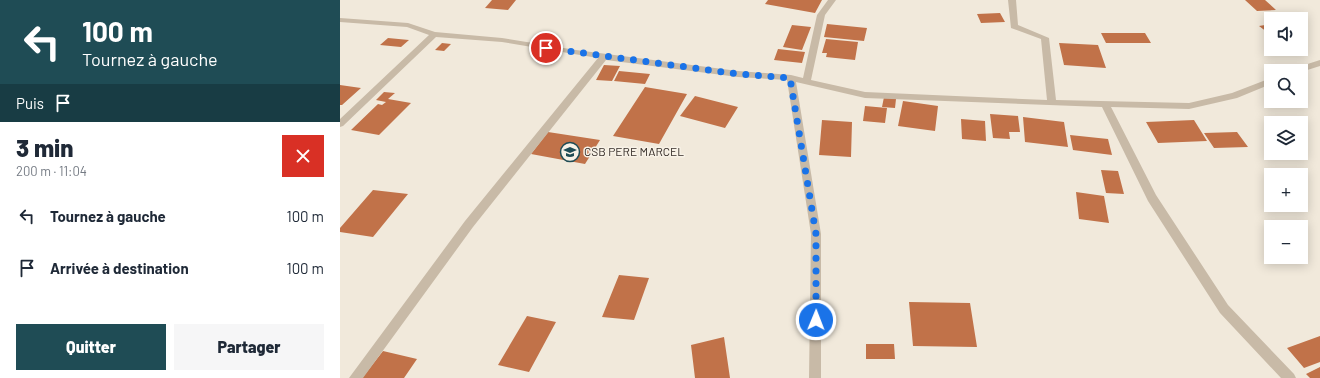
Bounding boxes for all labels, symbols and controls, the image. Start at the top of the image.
map controls [1264,12,1308,264]
button: sound [1264,12,1308,56]
text: 100 m [82,14,153,48]
icon: left [16,16,68,68]
pin [529,31,563,65]
icon: arrive [535,37,557,59]
text: Tournez à gauche [82,48,218,70]
button: search [1264,64,1308,108]
icon: arrive [52,92,74,114]
text: Puis [16,94,44,112]
button: layers [1264,116,1308,160]
text: 3 min [16,133,73,162]
button: close [282,135,324,177]
school or university icon: CSB PERE MARCEL [559,141,581,163]
place label: CSB PERE MARCEL [584,144,684,158]
text: 200 m · 11:04 [16,163,87,179]
button: + [1264,168,1308,212]
icon: left [16,205,38,227]
text: Tournez à gauche [50,207,166,225]
text: 100 m [286,207,324,225]
button: − [1264,220,1308,264]
icon: arrive [16,257,38,279]
text: Arrivée à destination [50,259,189,277]
text: 100 m [286,259,324,277]
position arrow [795,299,837,341]
button: Quitter [16,324,166,370]
button: Partager [174,324,324,370]

